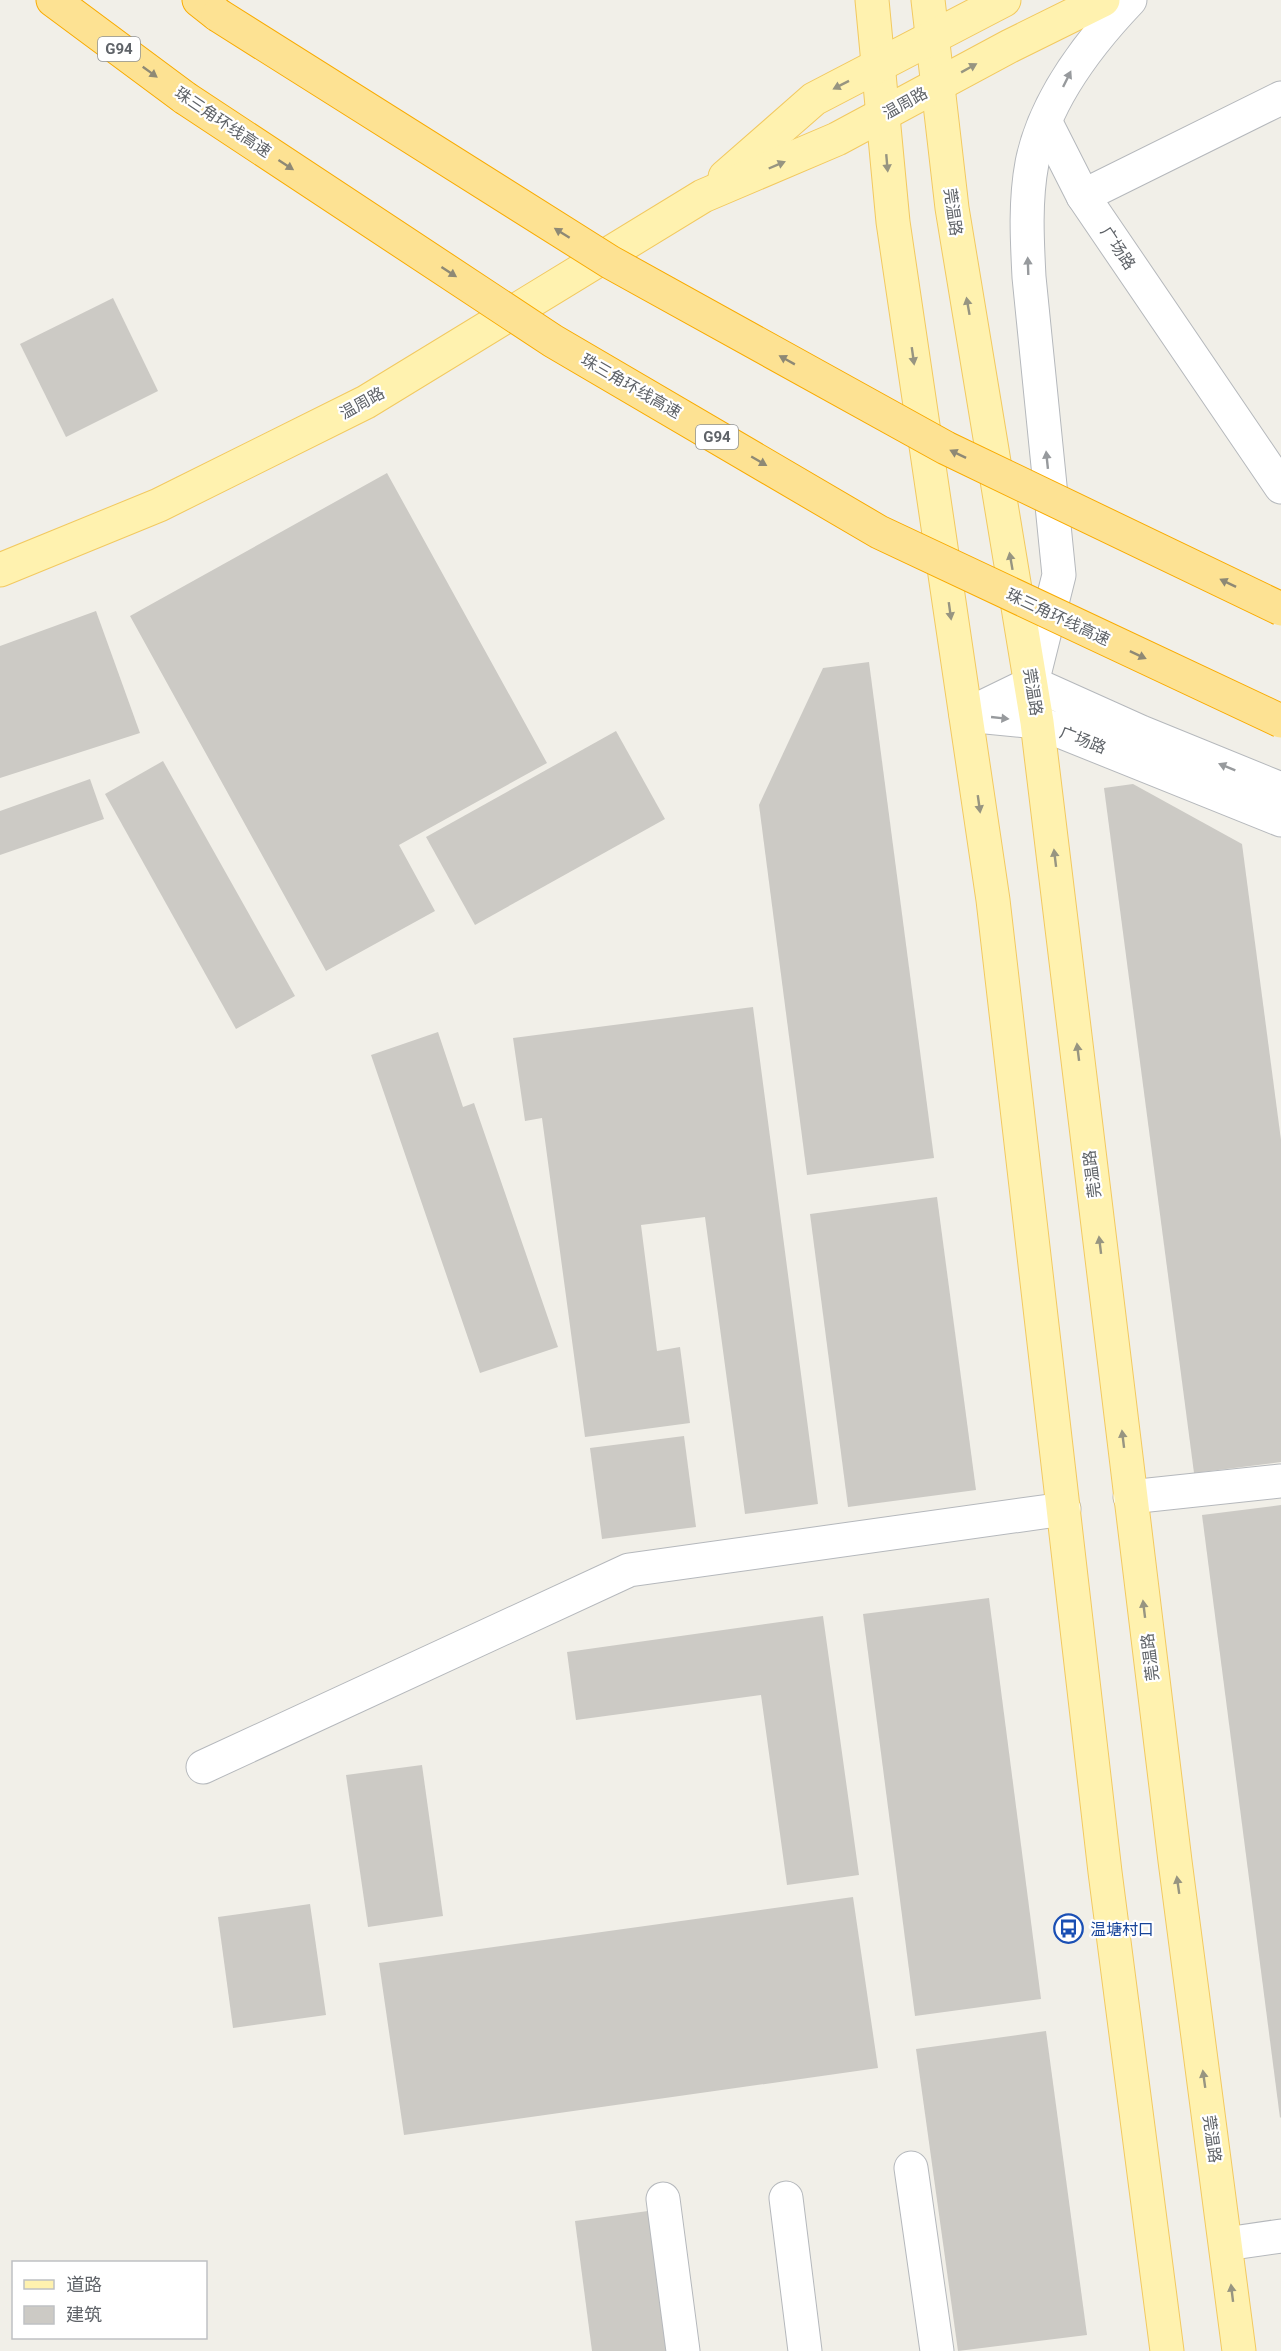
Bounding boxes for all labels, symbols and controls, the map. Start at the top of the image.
road number: G94 [98,37,140,61]
one-way arrow [961,63,978,73]
one-way arrow [142,66,158,78]
one-way arrow [1063,70,1072,87]
one-way arrow [832,81,849,90]
street label: 珠三角环线高速 [171,83,275,161]
street label: 温周路 [879,83,931,123]
one-way arrow [882,153,892,172]
one-way arrow [278,159,295,170]
one-way arrow [768,160,786,170]
street label: 莞温路 [940,187,966,237]
street label: 广场路 [1097,223,1139,273]
one-way arrow [554,227,571,238]
one-way arrow [1024,257,1033,276]
one-way arrow [441,266,457,277]
one-way arrow [964,296,973,315]
one-way arrow [908,347,917,366]
street label: 珠三角环线高速 [578,350,684,422]
one-way arrow [778,355,795,365]
street label: 温周路 [336,383,388,423]
road number: G94 [696,425,738,449]
one-way arrow [949,449,966,458]
one-way arrow [1042,451,1052,470]
one-way arrow [751,456,767,467]
one-way arrow [1006,551,1015,570]
one-way arrow [1220,579,1237,588]
street label: 珠三角环线高速 [1003,585,1113,649]
one-way arrow [946,602,955,621]
one-way arrow [1129,650,1146,659]
street label: 莞温路 [1020,667,1046,717]
one-way arrow [991,713,1010,723]
street label: 广场路 [1057,723,1109,757]
one-way arrow [1218,762,1236,771]
one-way arrow [974,795,983,814]
one-way arrow [1050,848,1060,867]
one-way arrow [1073,1042,1083,1061]
street label: 莞温路 [1080,1149,1104,1199]
one-way arrow [1095,1236,1105,1255]
one-way arrow [1118,1429,1128,1448]
one-way arrow [1139,1599,1149,1618]
street label: 莞温路 [1138,1632,1162,1682]
one-way arrow [1173,1876,1183,1895]
bus stop icon: 温塘村口 [1053,1913,1085,1945]
place label: 温塘村口 [1090,1920,1154,1939]
one-way arrow [1199,2069,1209,2088]
street label: 莞温路 [1199,2114,1225,2164]
legend [12,2261,207,2339]
text: 道路 [66,2274,102,2295]
one-way arrow [1227,2283,1237,2302]
text: 建筑 [66,2304,102,2325]

